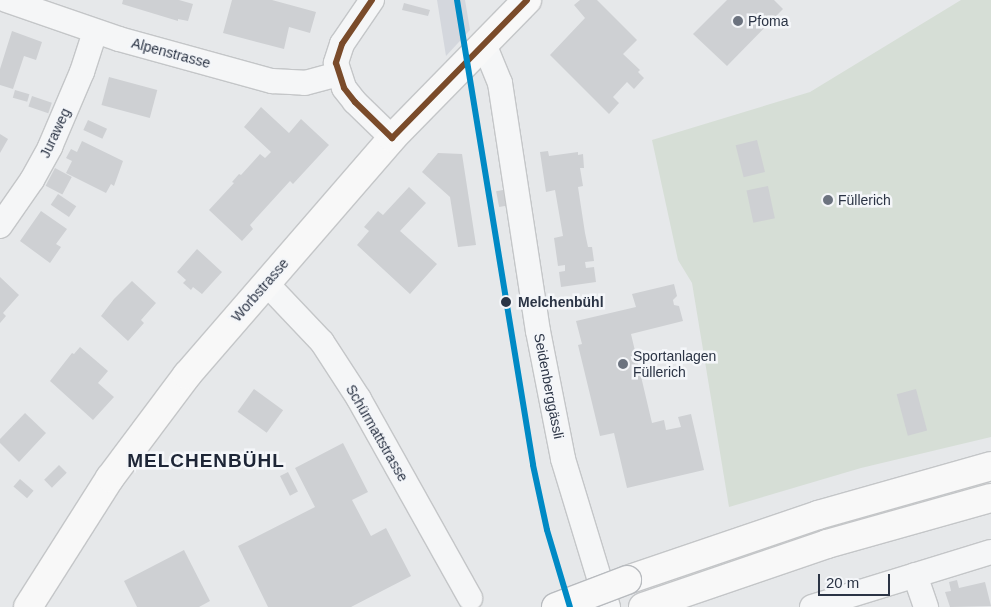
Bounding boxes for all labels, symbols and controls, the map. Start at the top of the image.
place label: Pfoma [748,13,788,29]
marker: Pfoma [732,15,744,27]
street label: Alpenstrasse [130,34,212,72]
street label: Juraweg [36,105,74,161]
place label: Füllerich [838,192,891,208]
marker: Füllerich [822,194,834,206]
street label: Worbstrasse [228,255,292,325]
marker: Melchenbühl [497,293,515,311]
place label: Melchenbühl [518,294,604,310]
street label: Seidenberggässli [531,332,567,440]
place label: Sportanlagen Füllerich [633,348,716,381]
marker: Sportanlagen Füllerich [617,358,629,370]
street label: Schürmattstrasse [342,382,412,484]
district label: MELCHENBÜHL [126,450,286,472]
scale bar [821,564,894,596]
text: 20 m [826,574,859,591]

